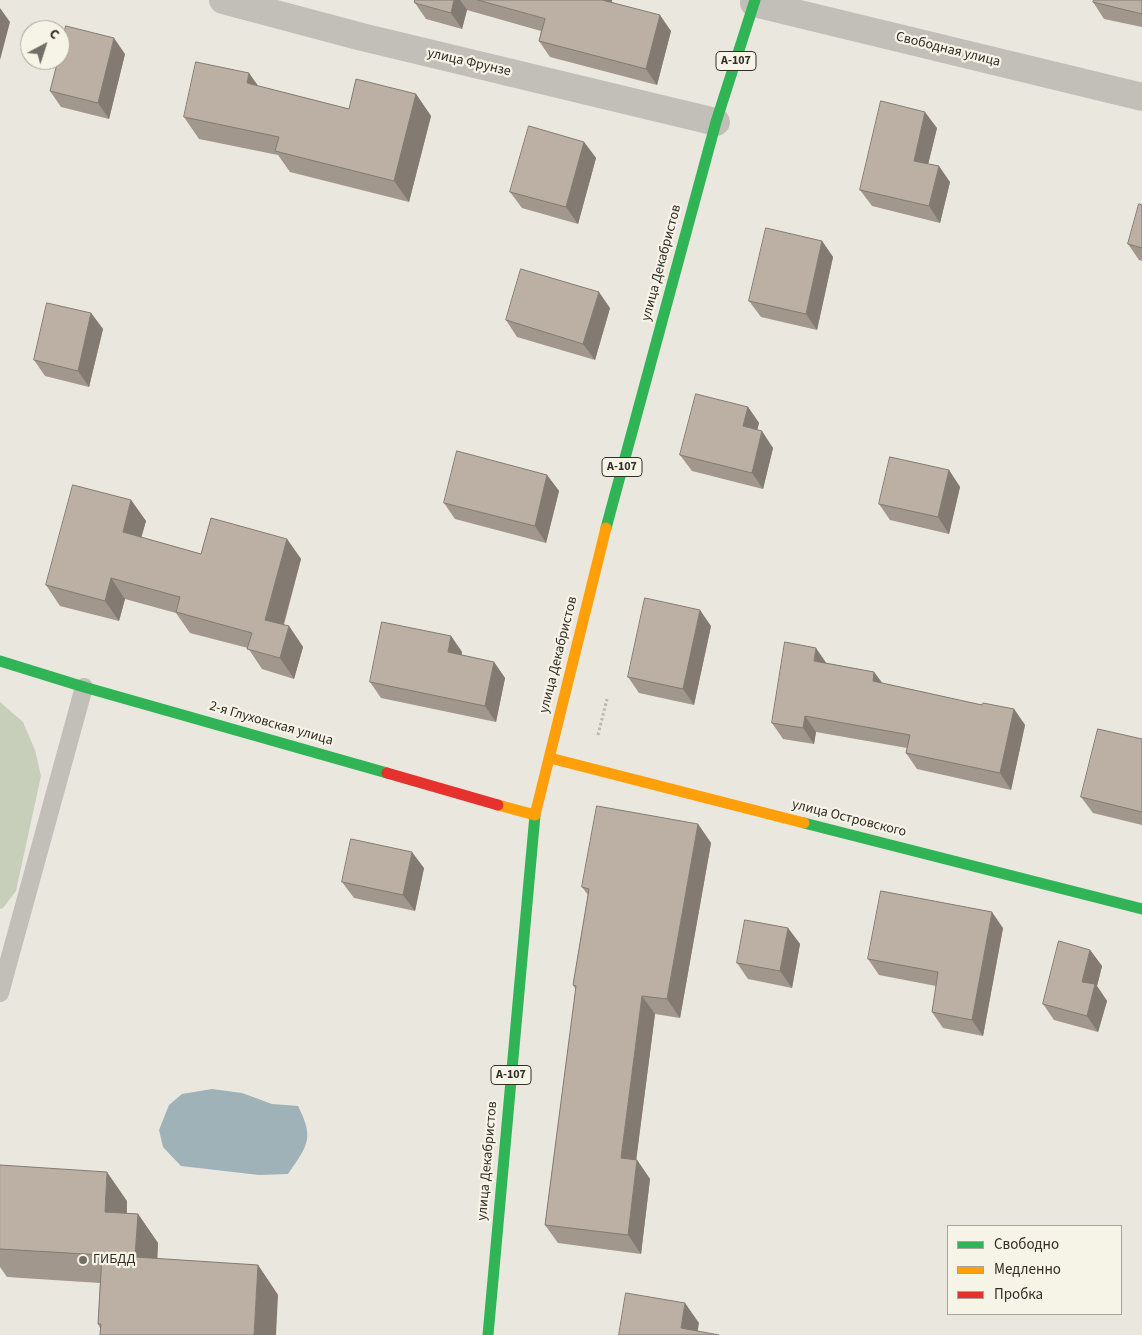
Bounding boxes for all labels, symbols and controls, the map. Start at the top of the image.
north arrow [20,20,70,70]
text: С [44,24,64,45]
street label: Свободная улица [894,29,1002,71]
street label: улица Фрунзе [426,45,512,81]
road number: А-107 [716,51,756,70]
street label: улица Декабристов [638,203,686,323]
road number: А-107 [602,458,642,477]
street label: улица Декабристов [536,595,582,715]
street label: 2-я Глуховская улица [207,698,335,750]
street label: улица Островского [790,797,908,841]
road number: А-107 [491,1066,531,1084]
street label: улица Декабристов [474,1101,502,1221]
legend [947,1225,1122,1315]
text: Свободно [994,1234,1059,1255]
place label: ГИБДД [93,1252,136,1268]
marker: ГИБДД [77,1254,89,1266]
text: Медленно [994,1259,1061,1280]
text: Пробка [994,1284,1043,1305]

